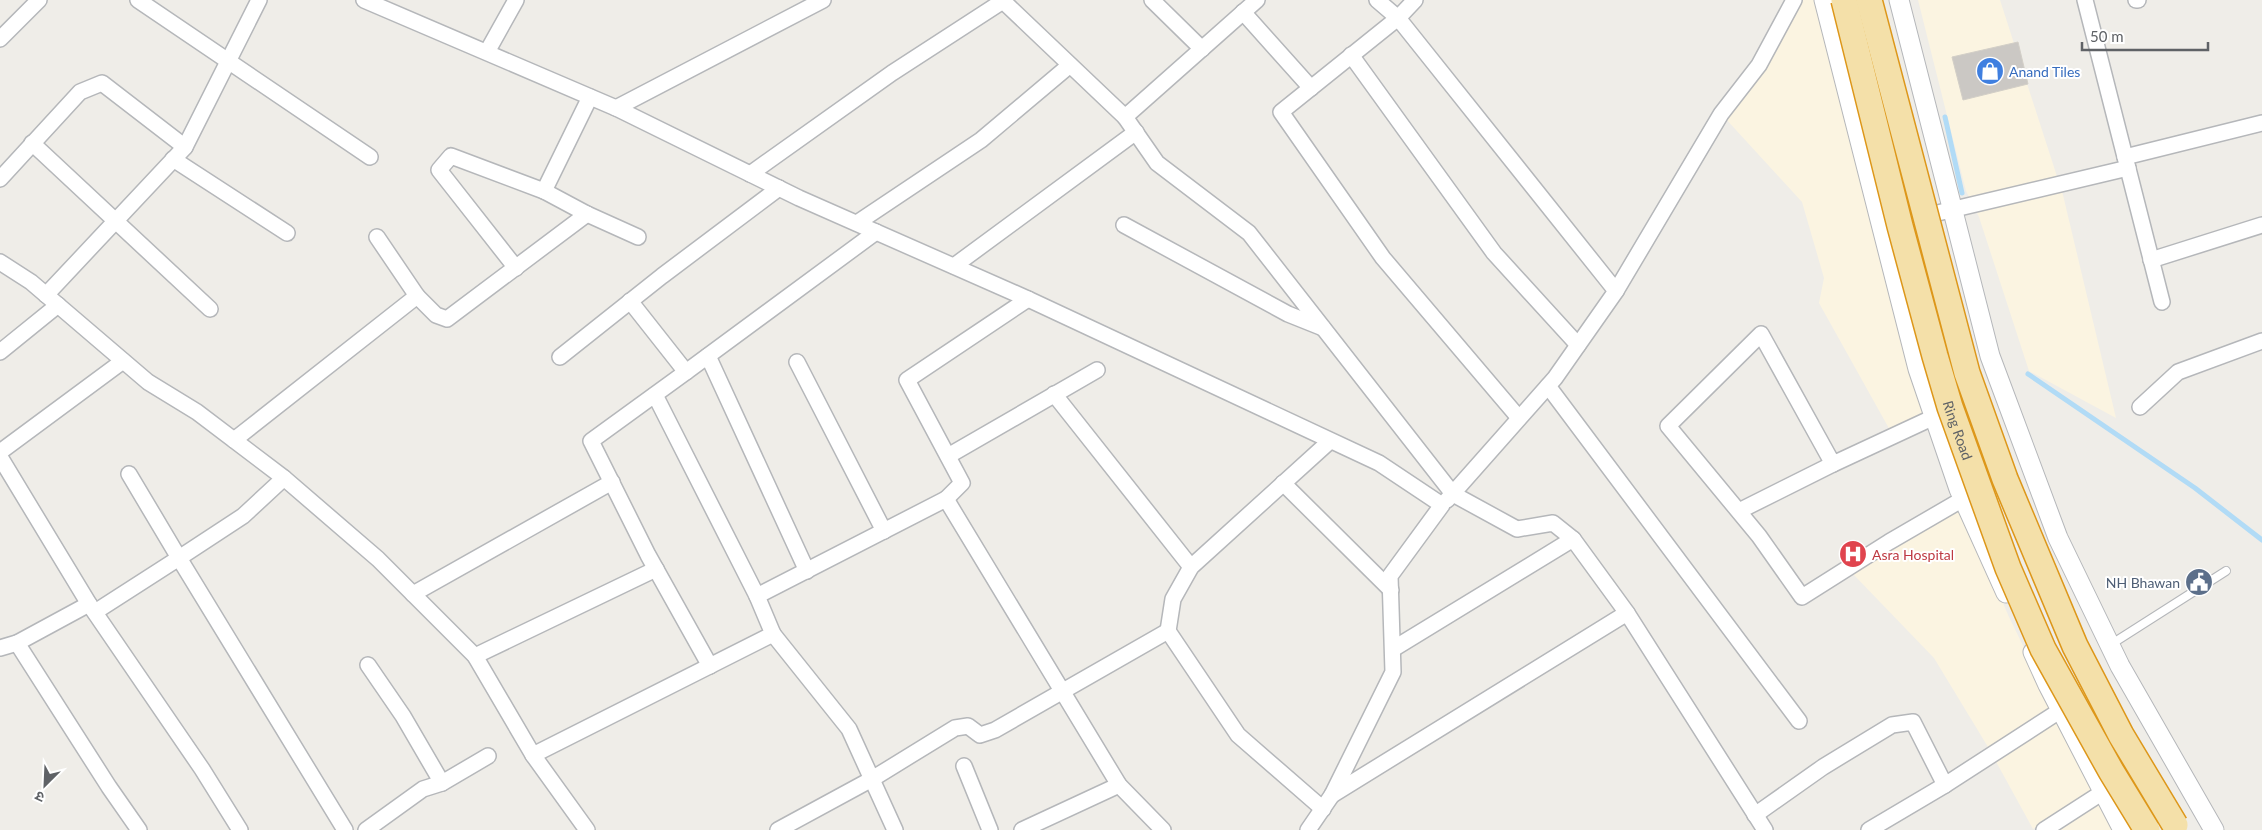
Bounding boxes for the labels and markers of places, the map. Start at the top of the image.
shop icon: Anand Tiles [1975,56,2005,86]
place label: Anand Tiles [2009,63,2080,80]
hospital icon: Asra Hospital [1838,539,1868,569]
place label: Asra Hospital [1872,546,1954,563]
public building icon: NH Bhawan [2184,567,2214,597]
place label: NH Bhawan [2106,574,2180,591]

